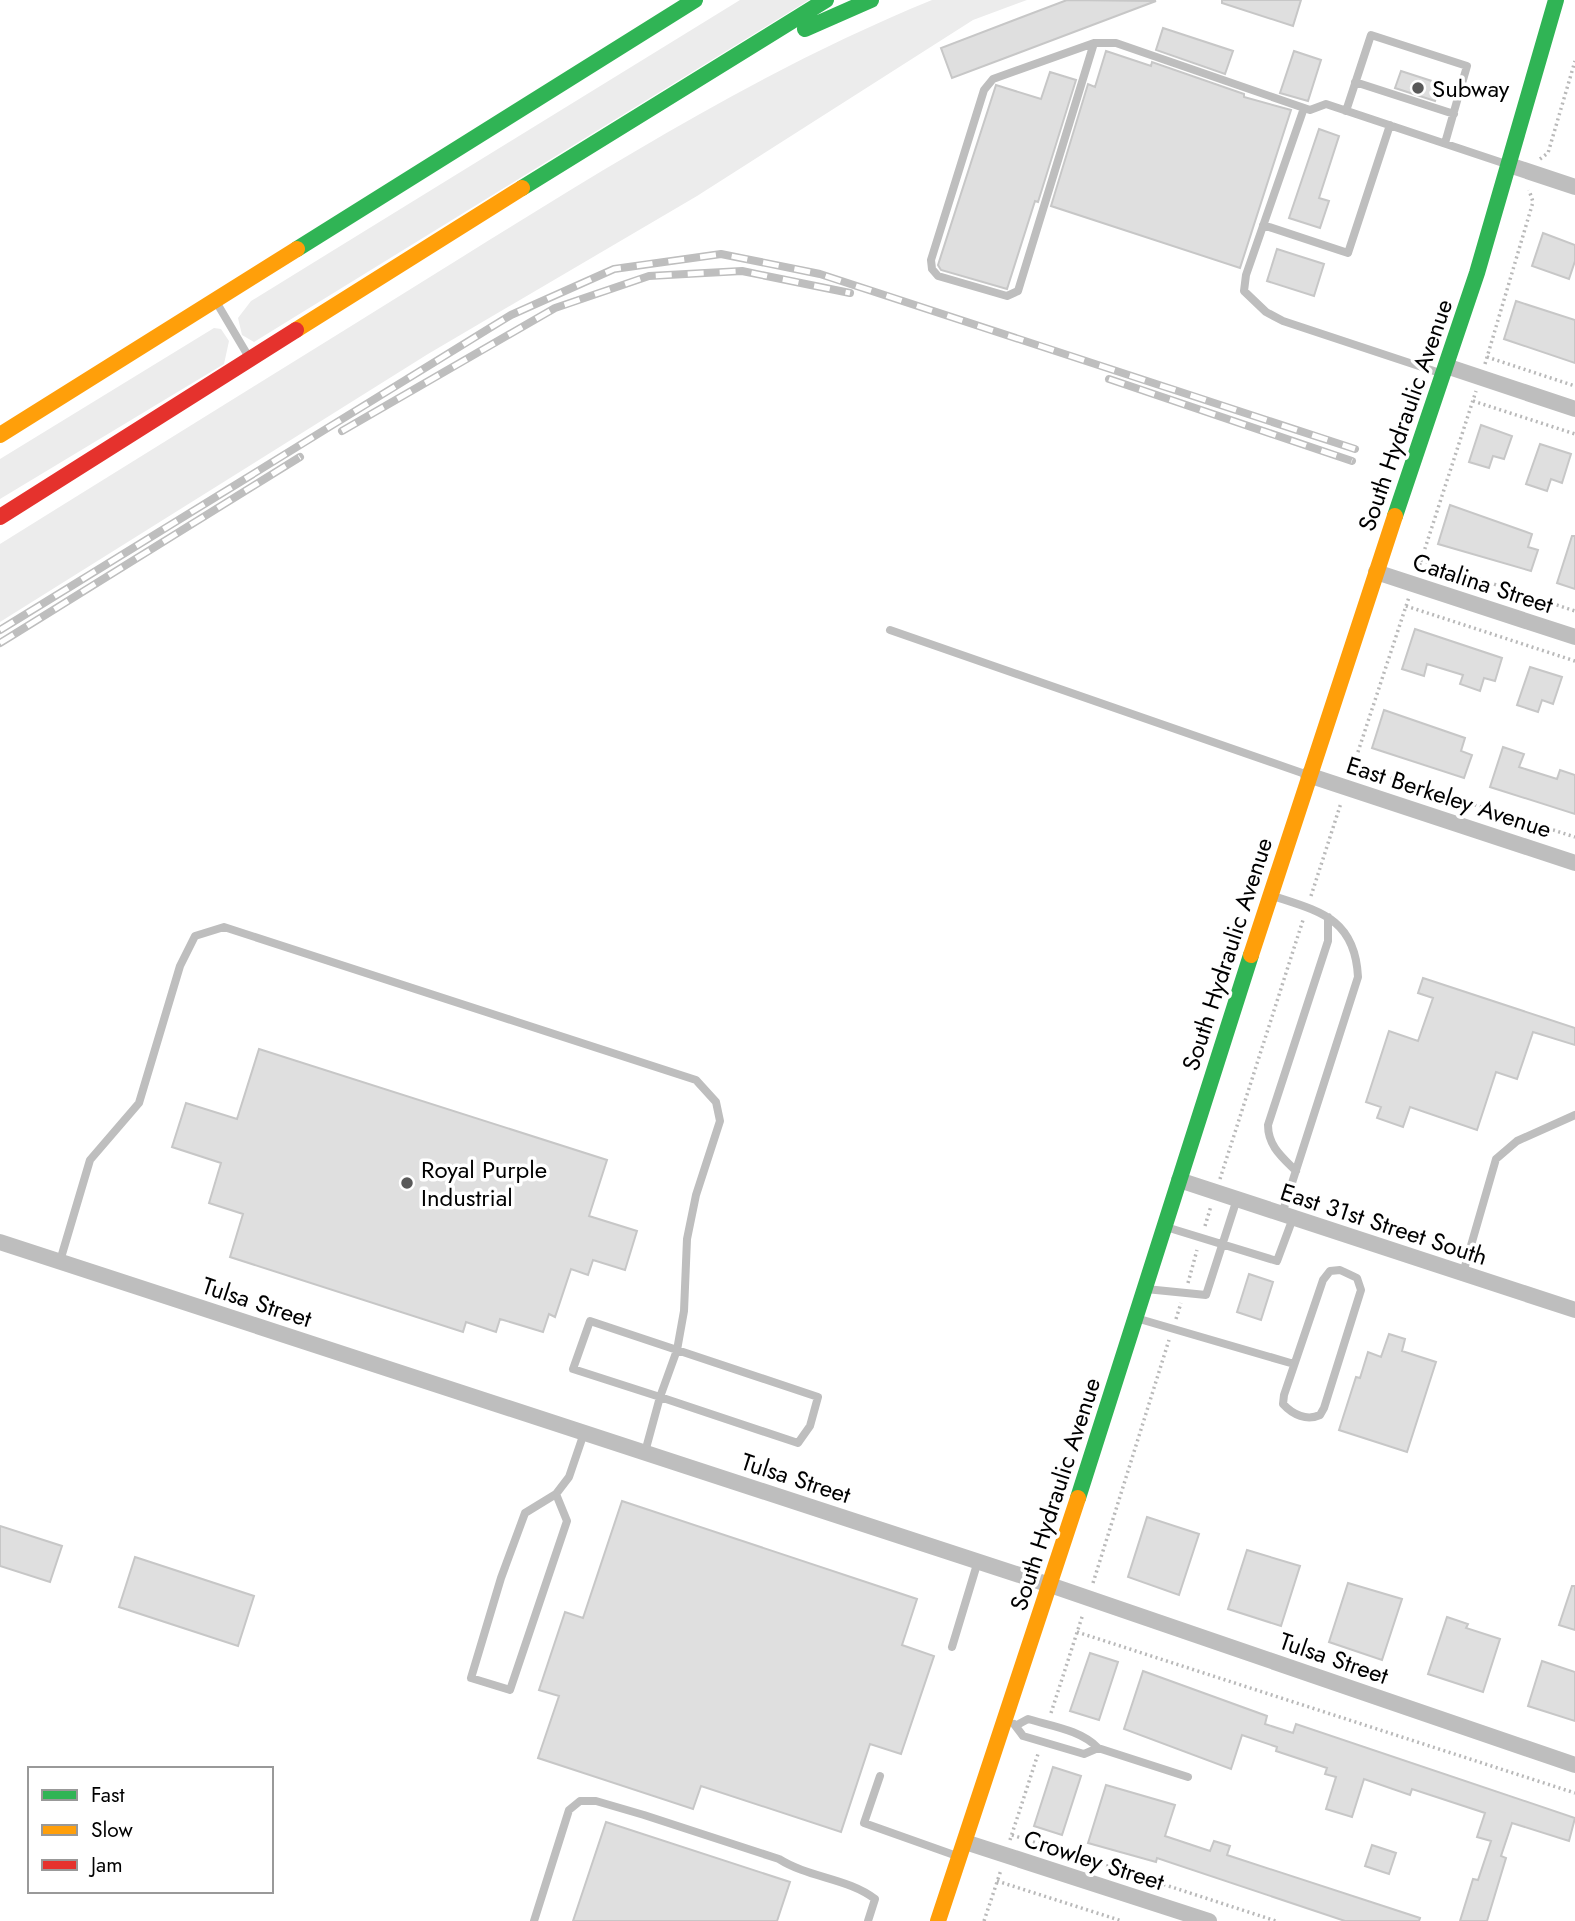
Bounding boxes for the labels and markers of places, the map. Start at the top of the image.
place label: Subway [1432,71,1510,106]
marker: Subway [1410,80,1426,96]
place label: Royal Purple Industrial [421,1152,547,1215]
marker: Royal Purple Industrial [399,1175,415,1191]

